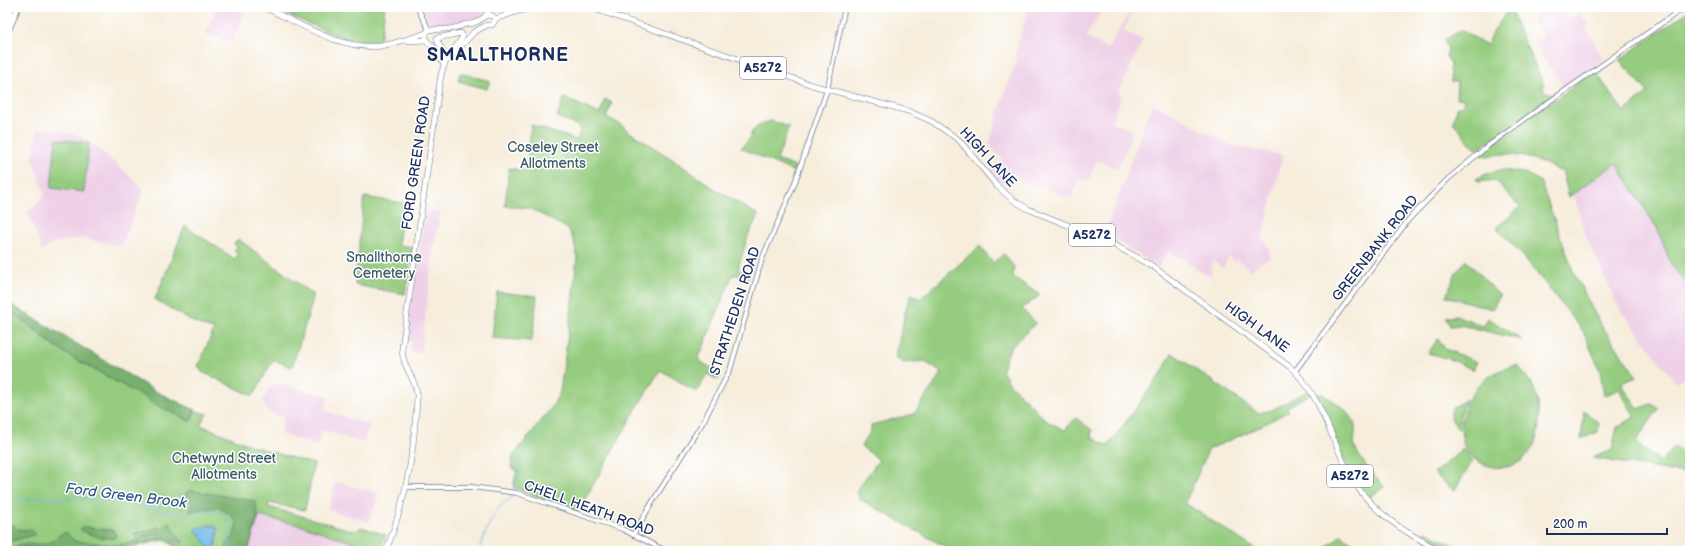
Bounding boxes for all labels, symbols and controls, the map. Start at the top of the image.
district label: SMALLTHORNE [427,45,569,66]
road number: A5272 [740,57,786,79]
street label: FORD GREEN ROAD [398,95,434,231]
street label: HIGH LANE [956,124,1020,190]
park label: Coseley Street Allotments [507,139,600,172]
street label: GREENBANK ROAD [1328,192,1422,304]
road number: A5272 [1069,224,1115,246]
street label: STRATHEDEN ROAD [706,245,764,377]
park label: Smallthorne Cemetery [346,249,422,282]
street label: HIGH LANE [1221,298,1293,356]
park label: Chetwynd Street Allotments [172,450,277,483]
road number: A5272 [1327,465,1373,487]
street label: CHELL HEATH ROAD [522,477,656,539]
water label: Ford Green Brook [64,479,188,513]
scale bar [1547,510,1667,536]
text: 200 m [1553,517,1587,532]

